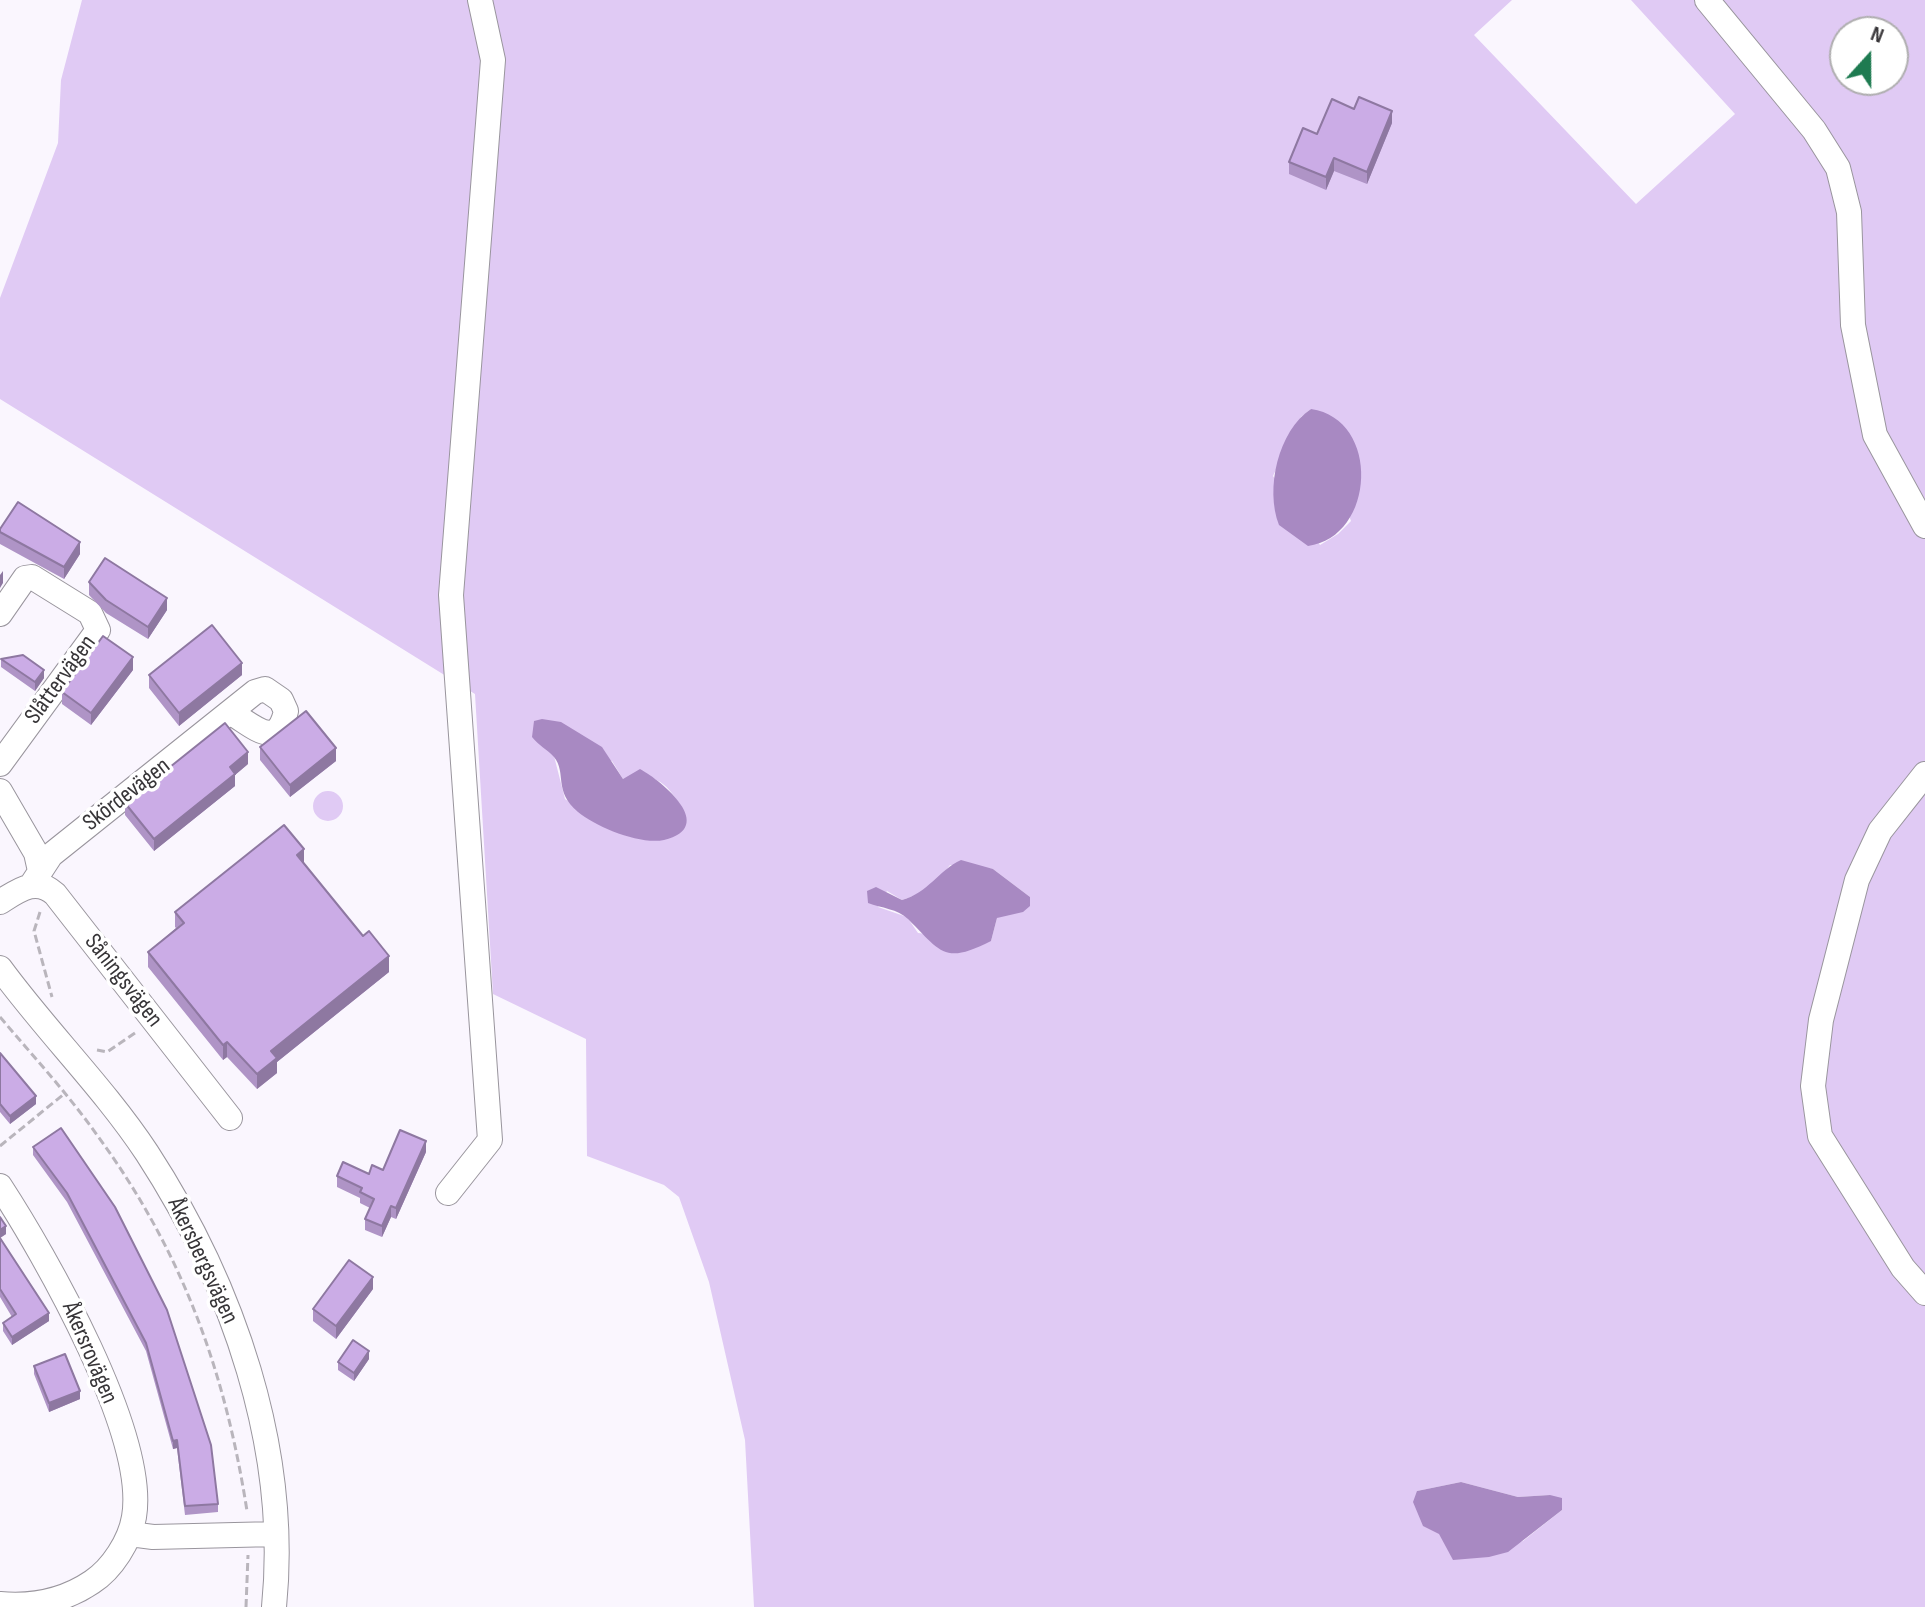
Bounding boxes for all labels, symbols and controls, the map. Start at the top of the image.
north arrow [1829,16,1909,96]
text: N [1867,20,1887,50]
street label: Slåttervägen [19,630,103,730]
street label: Skördevägen [78,752,176,838]
street label: Såningsvägen [78,929,168,1033]
street label: Åkersbergsvägen [160,1193,244,1329]
street label: Åkersrovägen [55,1298,123,1408]

